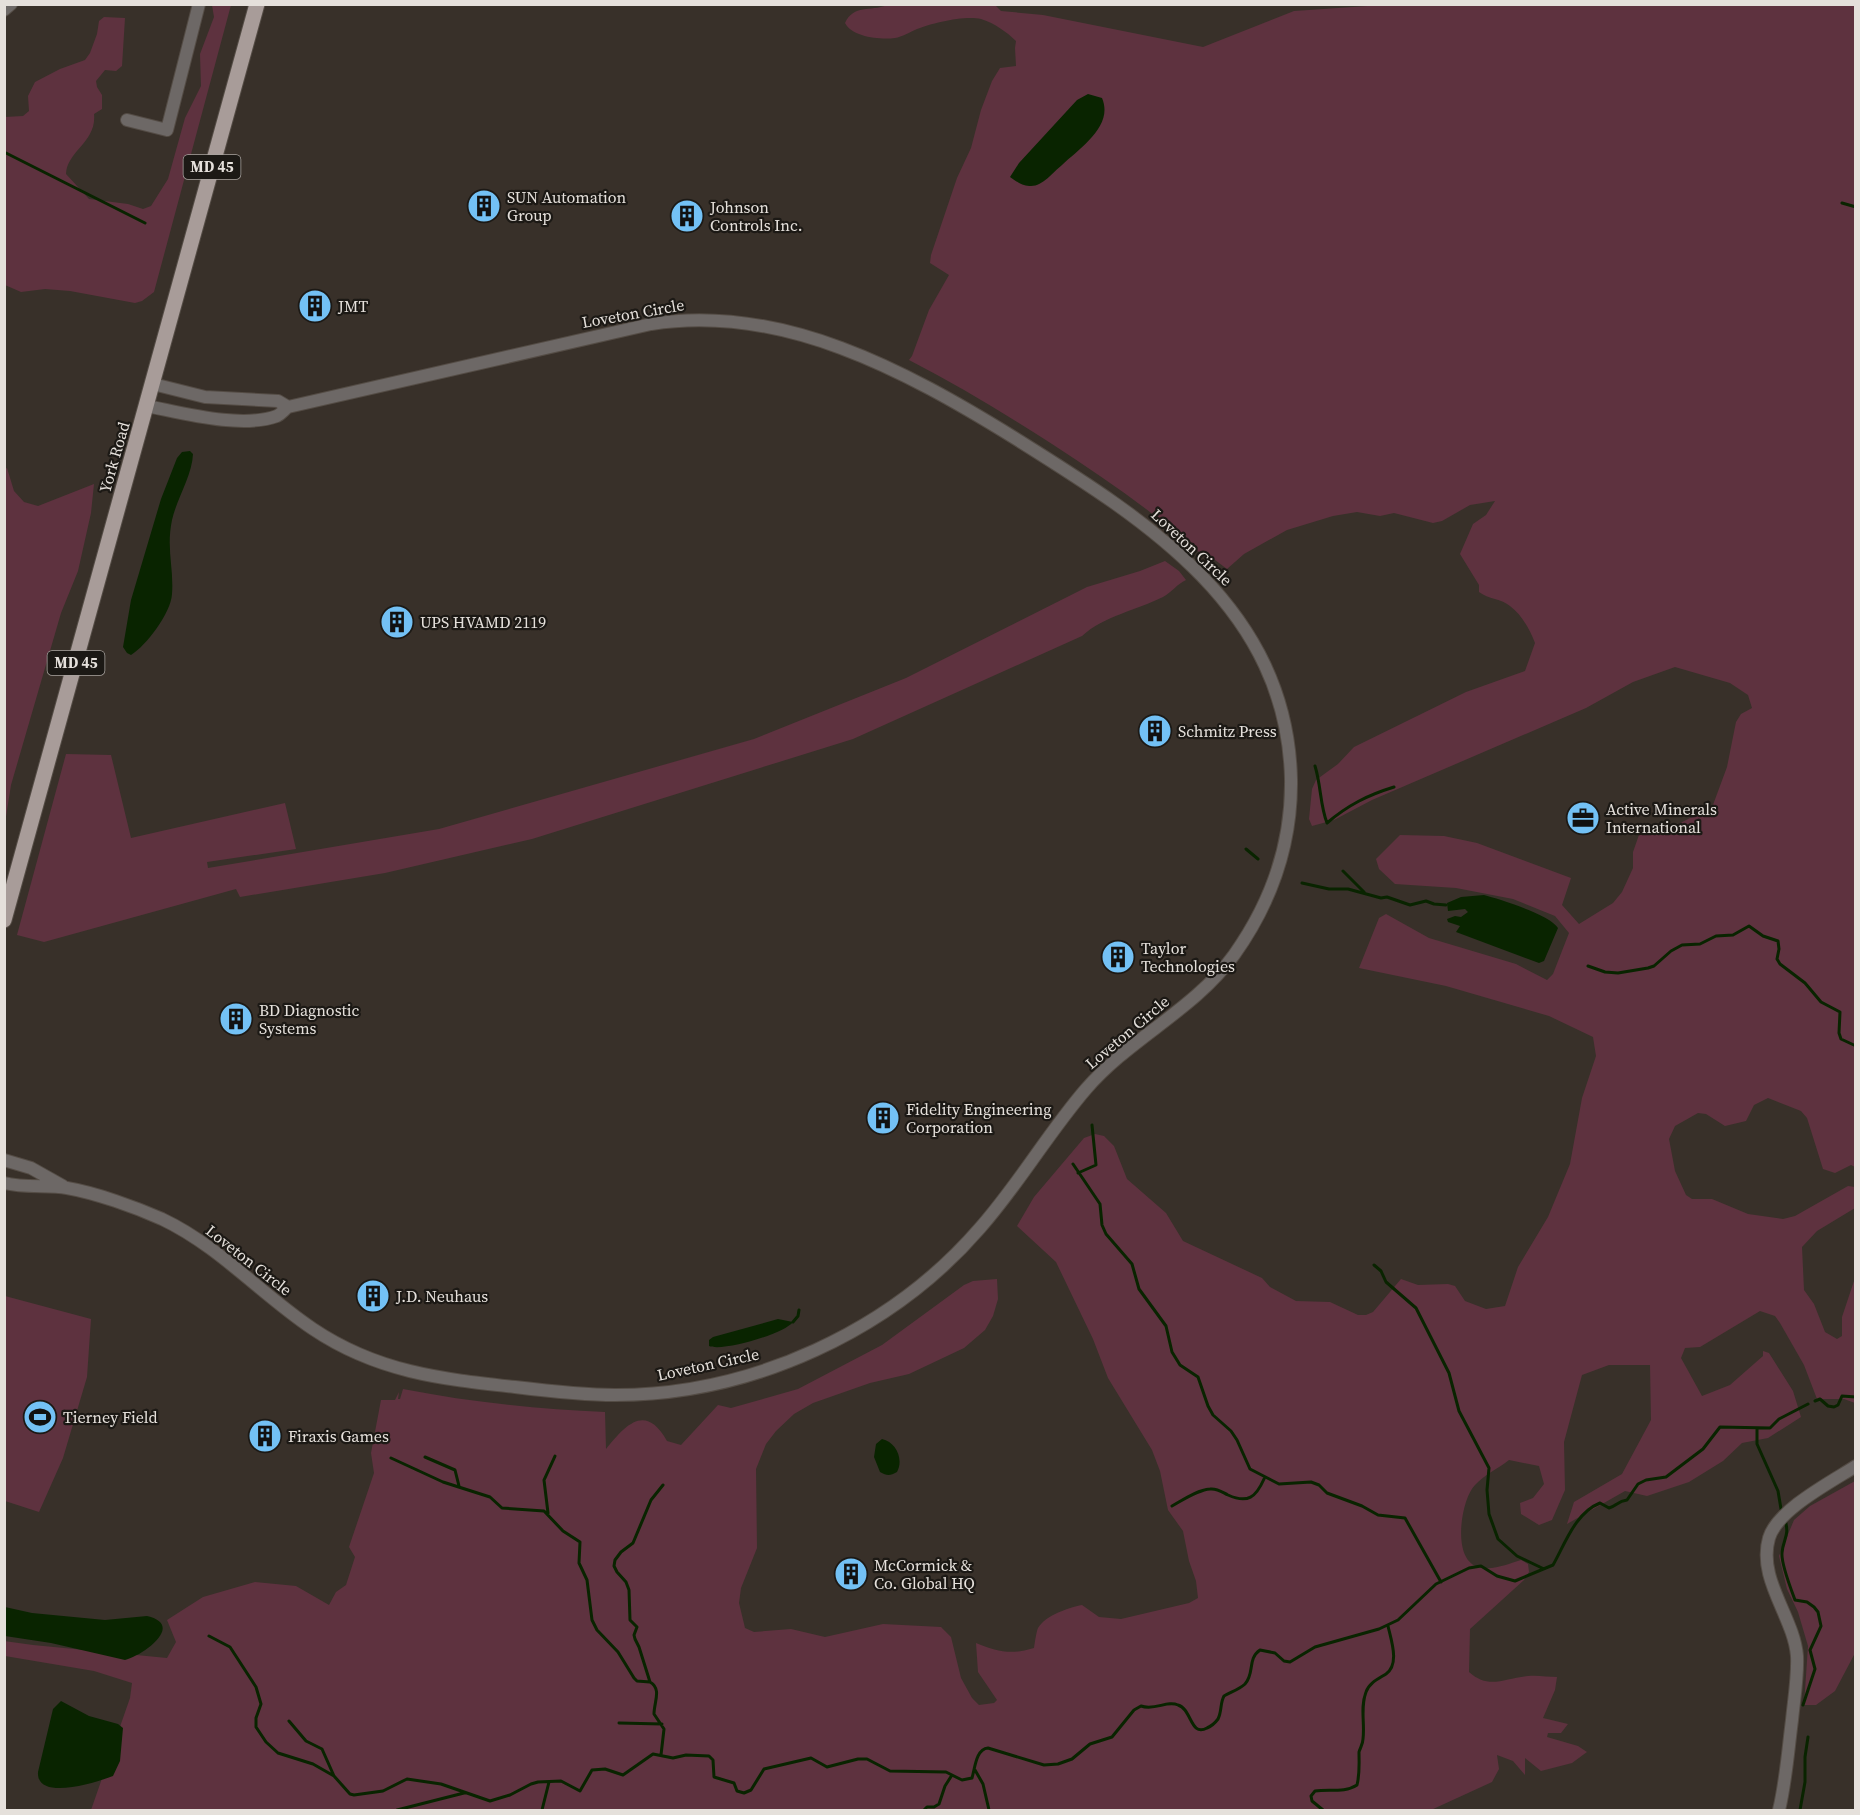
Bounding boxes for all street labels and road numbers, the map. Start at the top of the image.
road number: MD 45 [184,155,240,179]
street label: Loveton Circle [580,293,686,333]
street label: York Road [93,419,135,495]
street label: Loveton Circle [1147,504,1237,590]
road number: MD 45 [48,651,104,675]
street label: Loveton Circle [1080,990,1174,1074]
street label: Loveton Circle [201,1219,297,1301]
street label: Loveton Circle [655,1342,761,1386]

